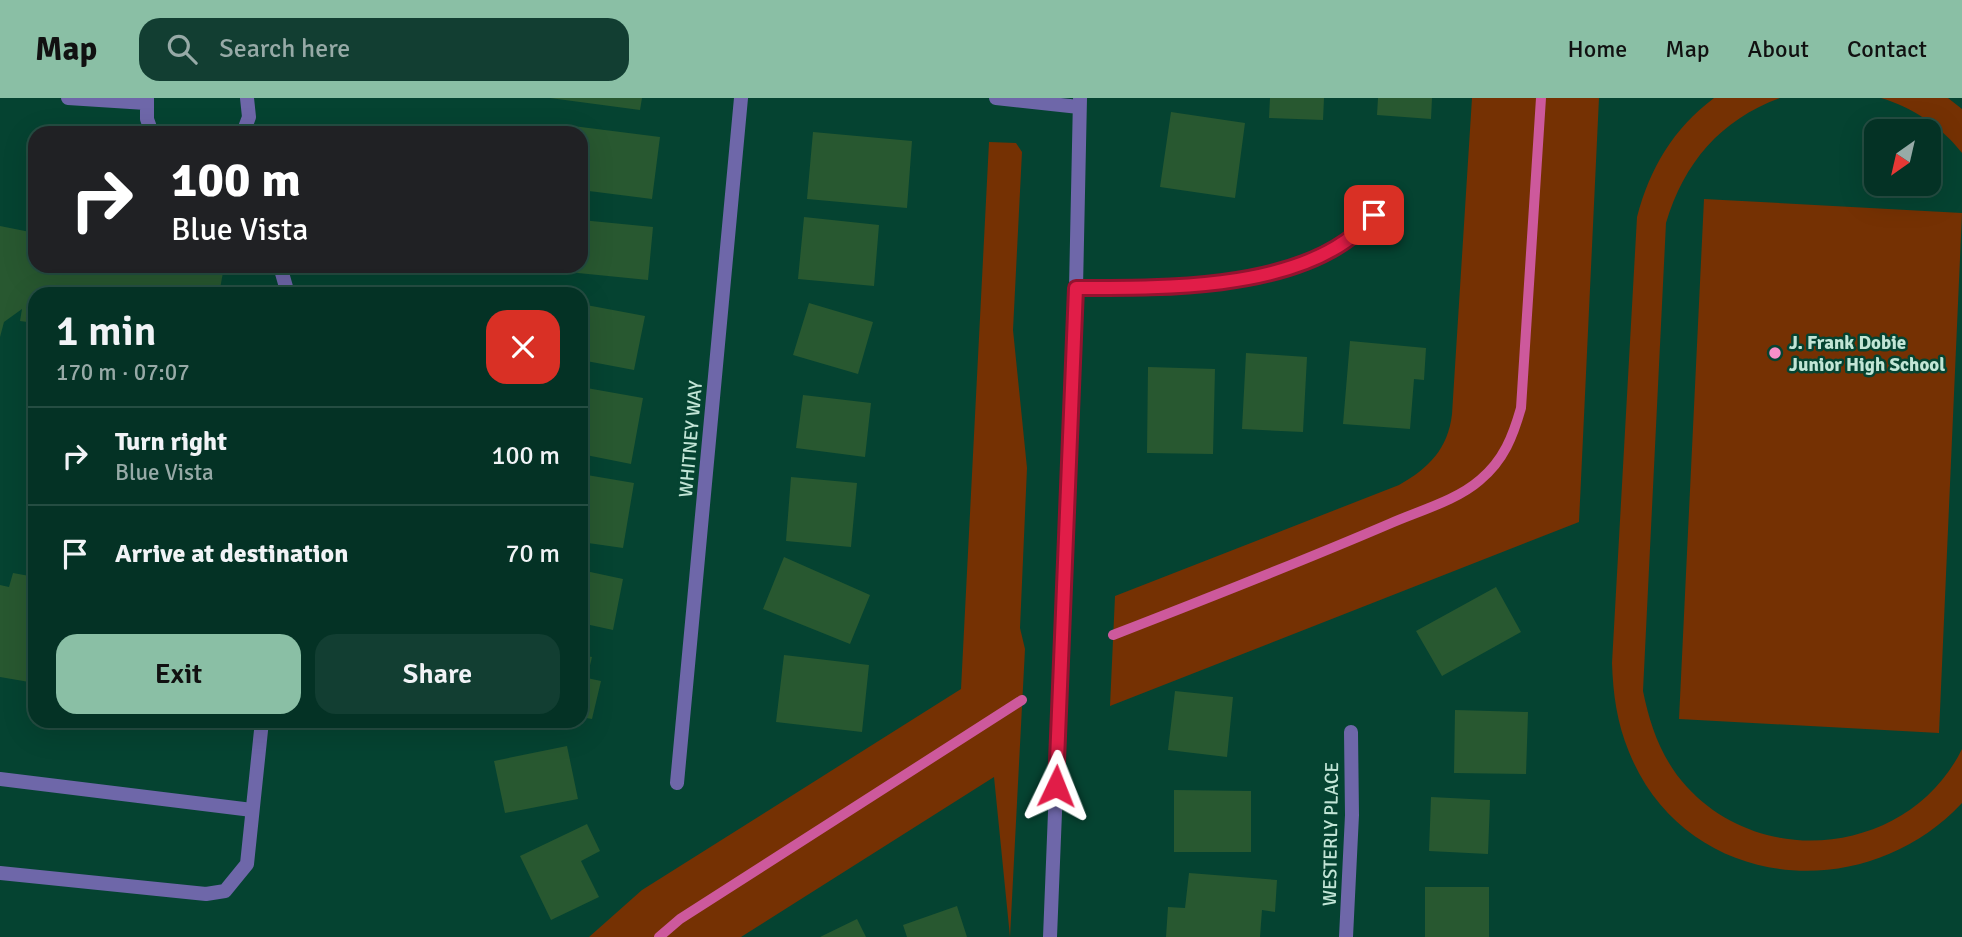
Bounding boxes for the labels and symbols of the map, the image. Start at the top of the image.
north arrow [1864,119,1941,196]
pin [1344,185,1404,245]
place label: J. Frank Dobie Junior High School [1789,331,1945,377]
marker: J. Frank Dobie Junior High School [1767,345,1783,361]
street label: WHITNEY WAY [674,379,708,498]
position arrow [1019,749,1093,823]
street label: WESTERLY PLACE [1318,762,1344,906]

